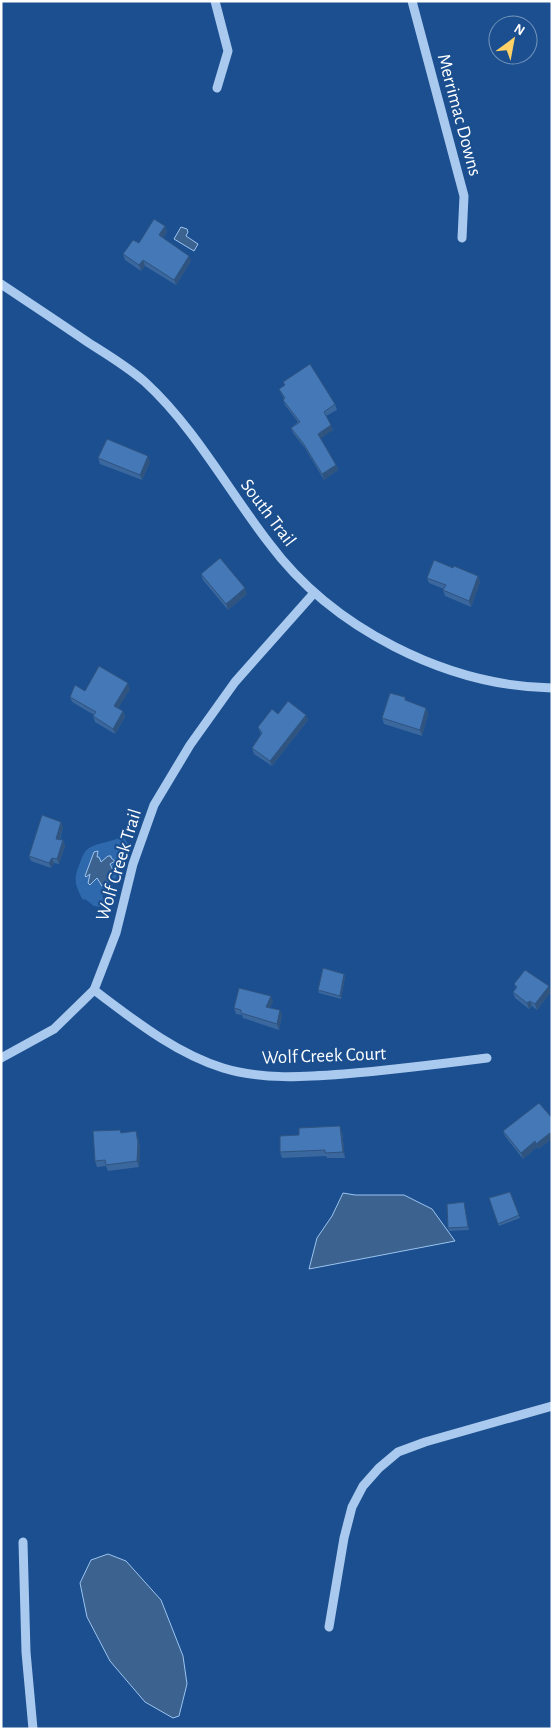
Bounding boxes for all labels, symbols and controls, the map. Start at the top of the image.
north arrow [488,15,538,65]
text: N [512,21,527,38]
street label: Merrimac Downs [434,52,484,178]
street label: South Trail [237,476,299,550]
street label: Wolf Creek Trail [93,807,145,923]
street label: Wolf Creek Court [261,1044,387,1068]

